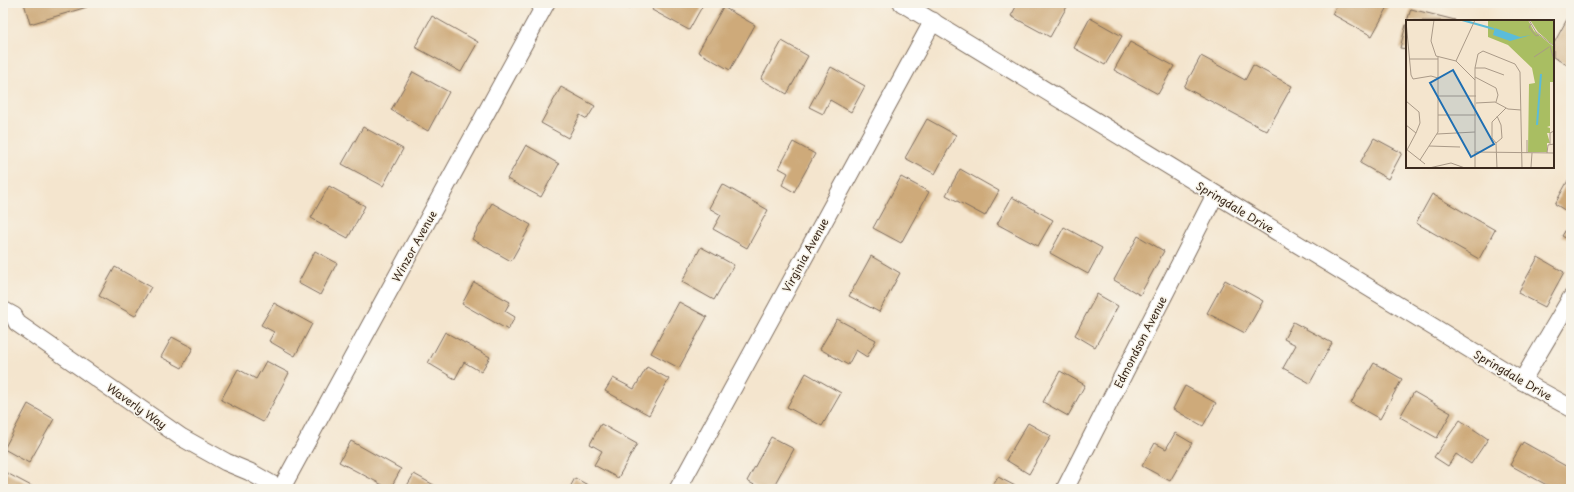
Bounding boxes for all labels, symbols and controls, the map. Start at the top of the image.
inset map [1406,20,1554,168]
street label: Springdale Drive [1193,177,1277,237]
street label: Winzor Avenue [387,207,441,285]
street label: Virginia Avenue [778,215,832,295]
street label: Edmondson Avenue [1109,293,1171,391]
street label: Springdale Drive [1471,346,1556,404]
street label: Waverly Way [104,379,170,433]

